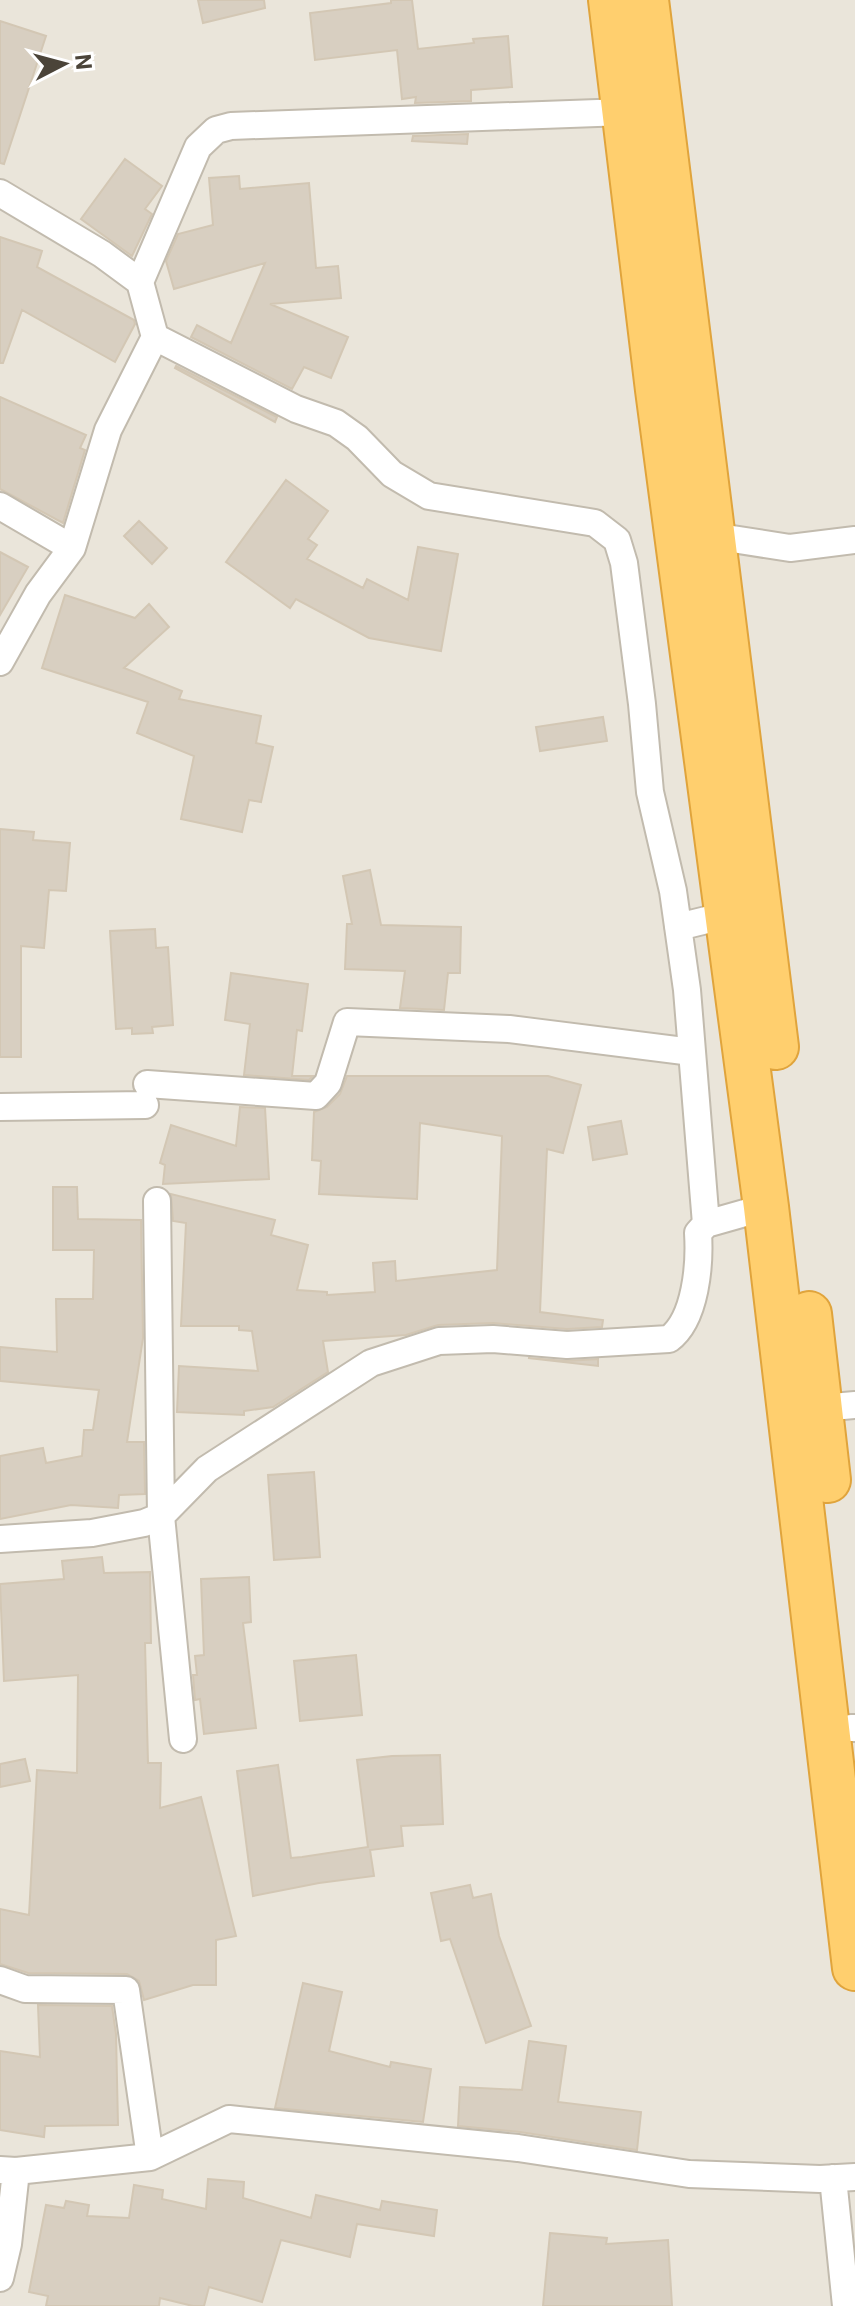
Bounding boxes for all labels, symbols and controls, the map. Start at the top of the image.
north arrow [24,24,104,104]
text: N [70,53,97,71]

